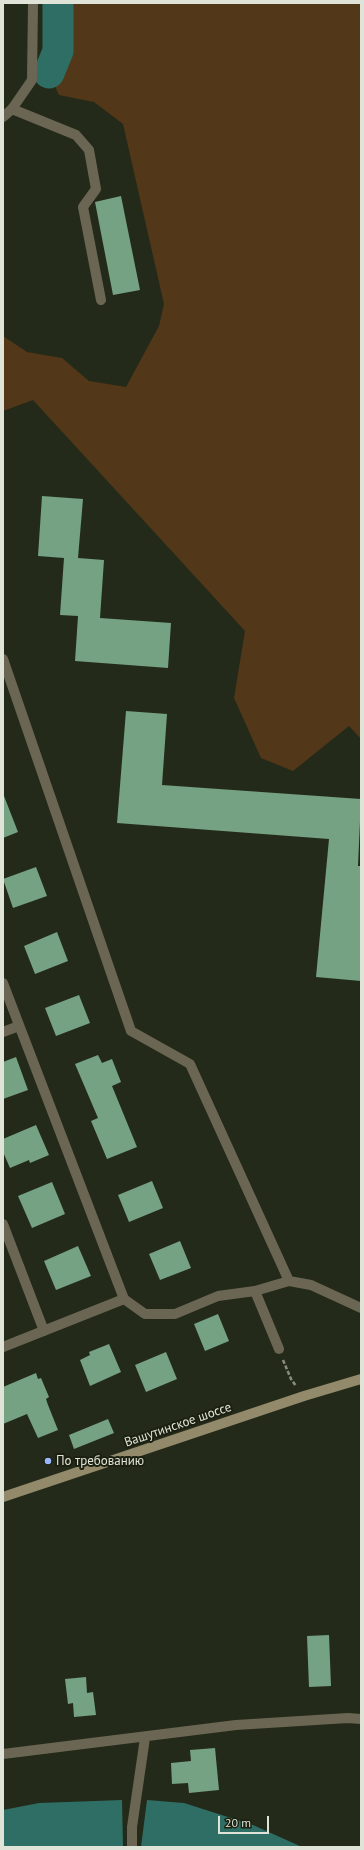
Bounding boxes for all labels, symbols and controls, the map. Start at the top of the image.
street label: Вашутинское шоссе [122,1399,234,1451]
place label: По требованию [56,1453,144,1469]
marker: По требованию [43,1456,53,1466]
scale bar [220,1808,271,1834]
text: 20 m [225,1815,251,1830]

